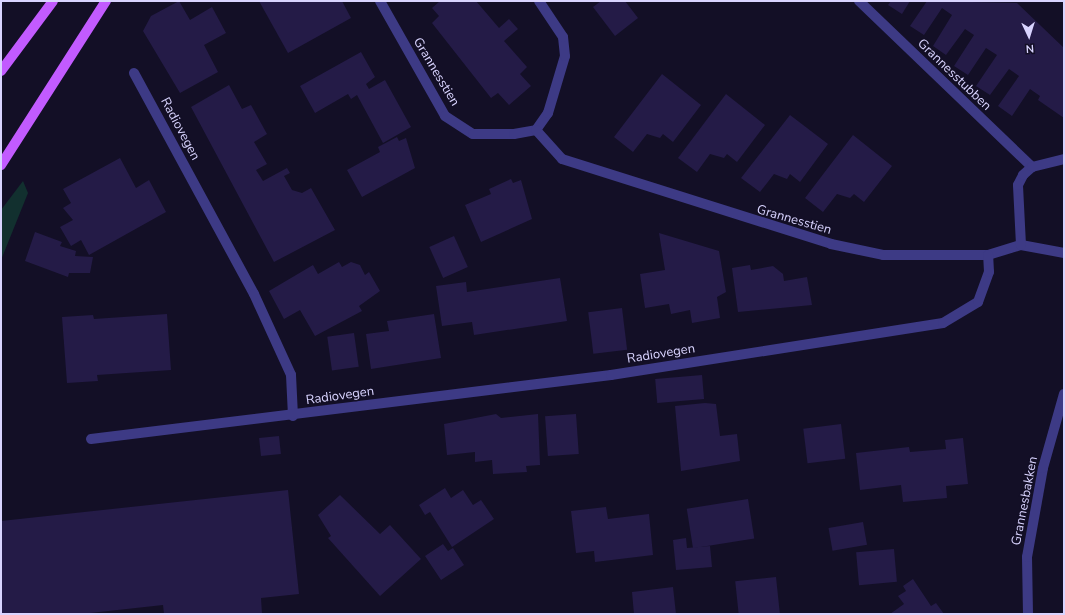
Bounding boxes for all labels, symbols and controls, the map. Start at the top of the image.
north arrow [1009,16,1049,56]
street label: Grannesstien [410,35,462,109]
street label: Grannesstubben [914,36,994,114]
text: N [1025,41,1035,56]
street label: Radiovegen [157,95,203,163]
street label: Grannesstien [755,202,833,238]
street label: Radiovegen [626,341,696,367]
street label: Radiovegen [305,383,375,409]
street label: Grannesbakken [1009,455,1041,547]

